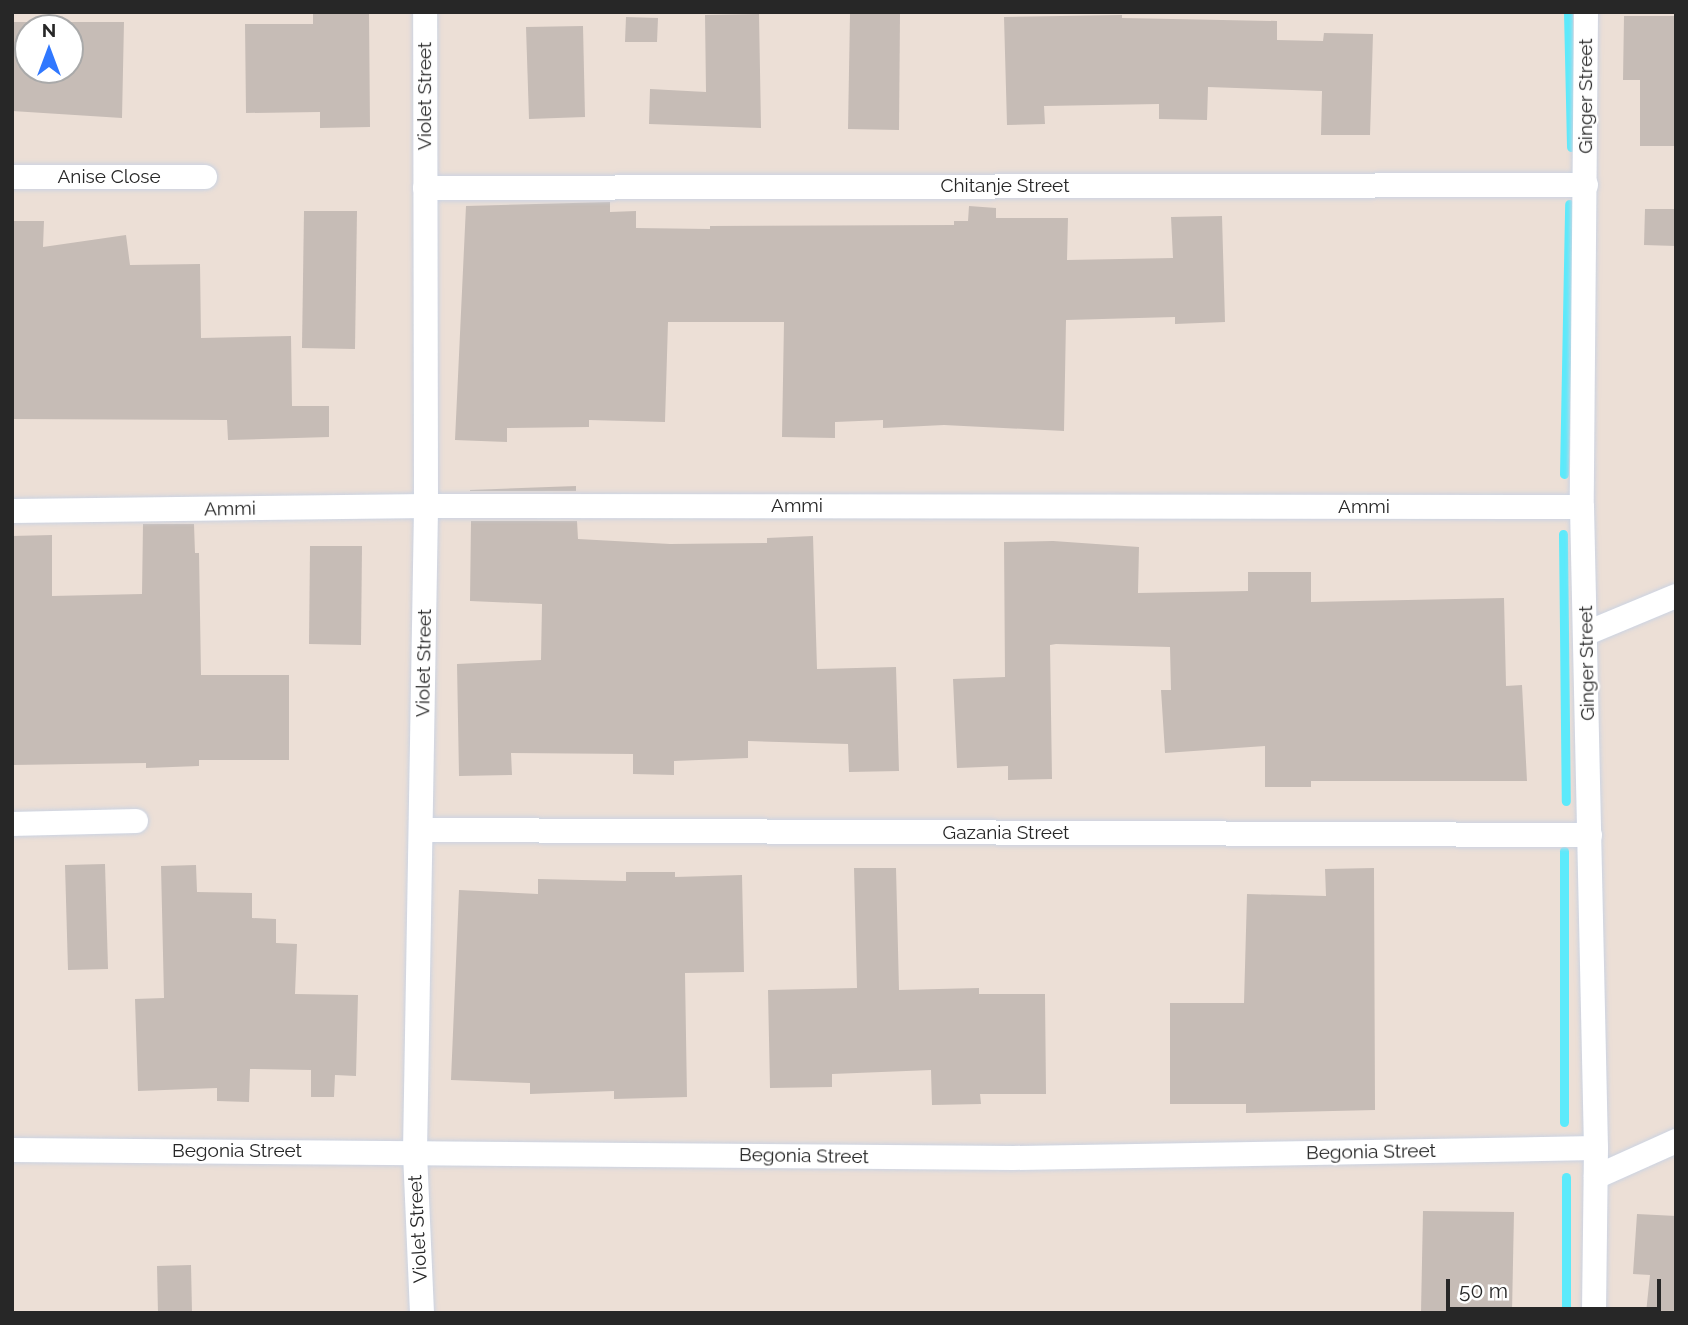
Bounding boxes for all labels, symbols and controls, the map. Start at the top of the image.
north arrow [14,14,84,84]
text: N [42,19,56,41]
street label: Ginger Street [1575,38,1597,154]
street label: Violet Street [414,42,436,150]
street label: Anise Close [57,166,161,188]
street label: Chitanje Street [941,175,1069,197]
street label: Ammi [771,495,823,517]
street label: Ammi [1338,496,1390,518]
street label: Ammi [204,497,256,521]
street label: Ginger Street [1575,605,1599,721]
street label: Violet Street [412,609,436,717]
street label: Gazania Street [943,822,1069,844]
street label: Begonia Street [1306,1139,1436,1165]
street label: Begonia Street [172,1140,302,1162]
street label: Begonia Street [739,1143,869,1169]
street label: Violet Street [404,1174,432,1284]
scale bar [1450,1266,1665,1310]
text: 50 m [1459,1278,1508,1303]

